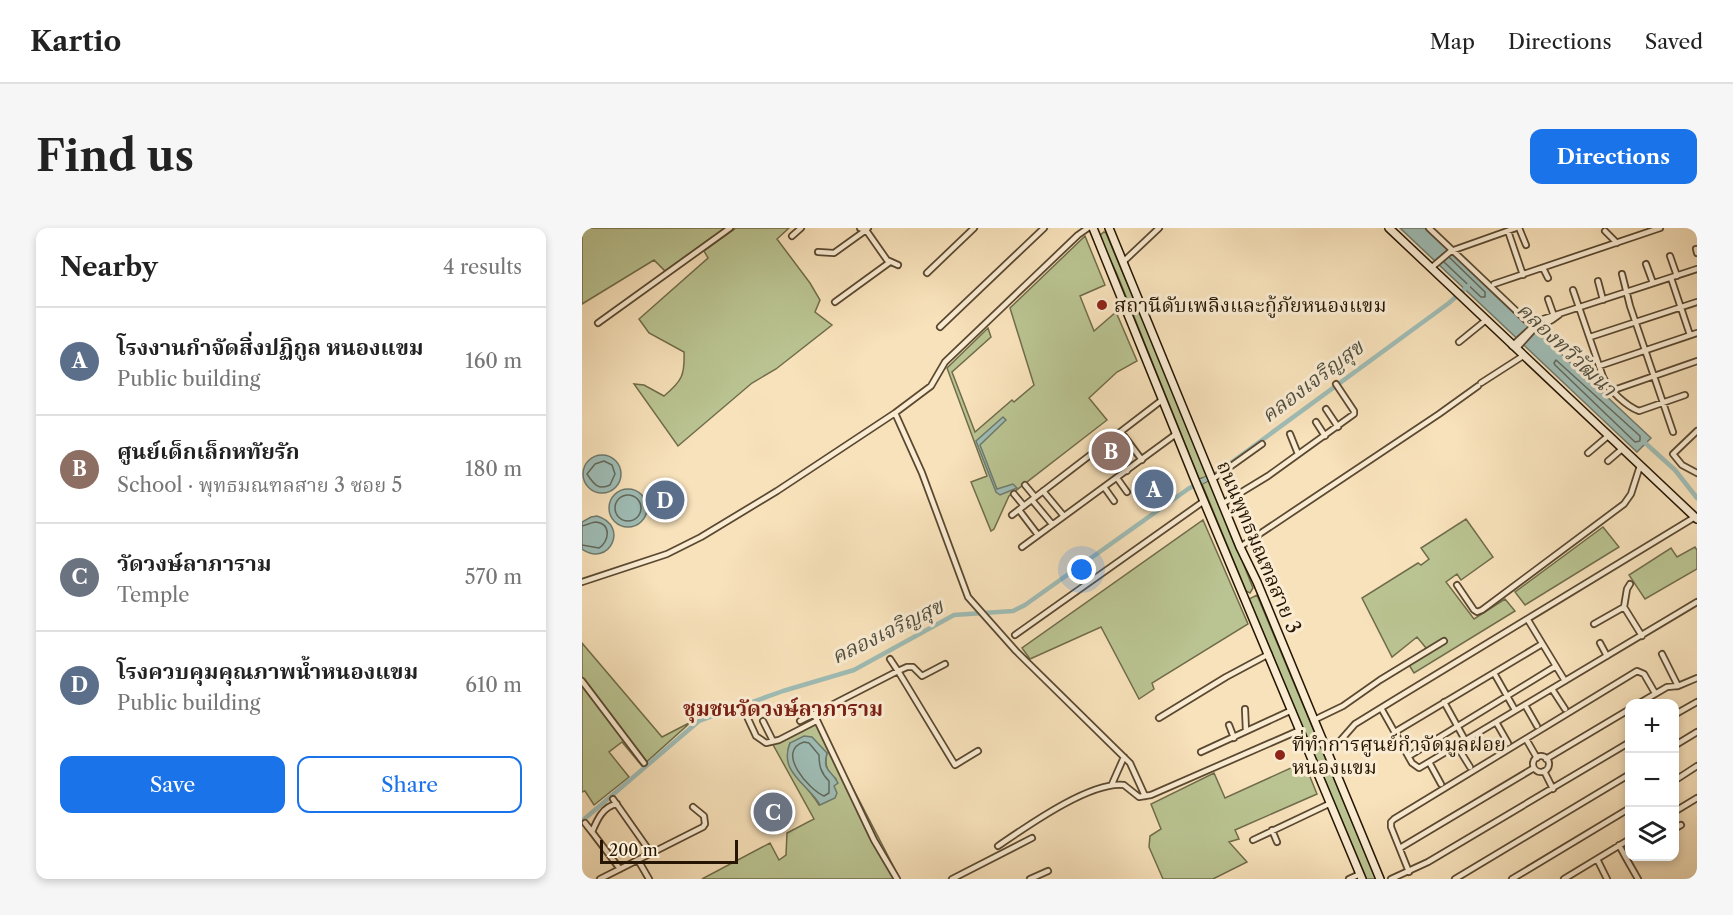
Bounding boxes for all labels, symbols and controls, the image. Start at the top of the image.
text: Kartio [30,24,121,58]
text: Map [1430,29,1475,54]
text: Directions [1508,29,1612,54]
text: Saved [1645,29,1703,54]
button: Directions [1530,129,1697,184]
text: Find us [36,130,194,182]
text: Nearby [60,251,158,283]
text: 4 results [443,255,522,279]
place label: สถานีดับเพลิงและกู้ภัยหนองแขม [1114,293,1386,318]
water label: คลองทวีวัฒนา [1512,297,1622,402]
marker: สถานีดับเพลิงและกู้ภัยหนองแขม [1095,298,1109,312]
text: โรงงานกำจัดสิ่งปฏิกูล หนองแขม [117,334,424,361]
water label: คลองเจริญสุข [1256,334,1370,429]
text: A [72,349,87,373]
text: 160 m [465,349,522,373]
text: Public building [117,367,260,391]
pin: B [1092,428,1130,474]
text: ศูนย์เด็กเล็กหทัยรัก [117,438,300,465]
text: B [72,457,87,481]
text: 180 m [465,457,522,481]
street label: ถนนพุทธมณฑลสาย 3 [1211,457,1306,637]
pin: A [1134,466,1174,512]
text: School · พุทธมณฑลสาย 3 ซอย 5 [117,473,402,497]
pin: D [646,478,685,522]
text: วัดวงษ์ลาภาราม [117,550,271,577]
your location [1067,555,1096,584]
text: C [71,565,88,589]
text: 570 m [465,565,522,589]
text: Temple [117,583,189,607]
water label: คลองเจริญสุข [827,593,949,671]
text: โรงควบคุมคุณภาพน้ำหนองแขม [117,658,418,685]
text: D [71,673,88,697]
text: 610 m [465,673,522,697]
text: Public building [117,691,260,715]
district label: ชุมชนวัดวงษ์ลาภาราม [683,696,883,723]
map controls [1625,699,1679,861]
button: + [1625,699,1679,753]
place label: ที่ทำการศูนย์กำจัดมูลฝอย หนองแขม [1292,729,1506,779]
marker: ที่ทำการศูนย์กำจัดมูลฝอย หนองแขม [1273,748,1287,762]
button: − [1625,753,1679,807]
button: Save [60,756,285,813]
button: Share [297,756,522,813]
pin: C [754,790,792,834]
button: layers [1625,807,1679,861]
scale bar [600,837,738,864]
text: 200 m [609,840,658,860]

